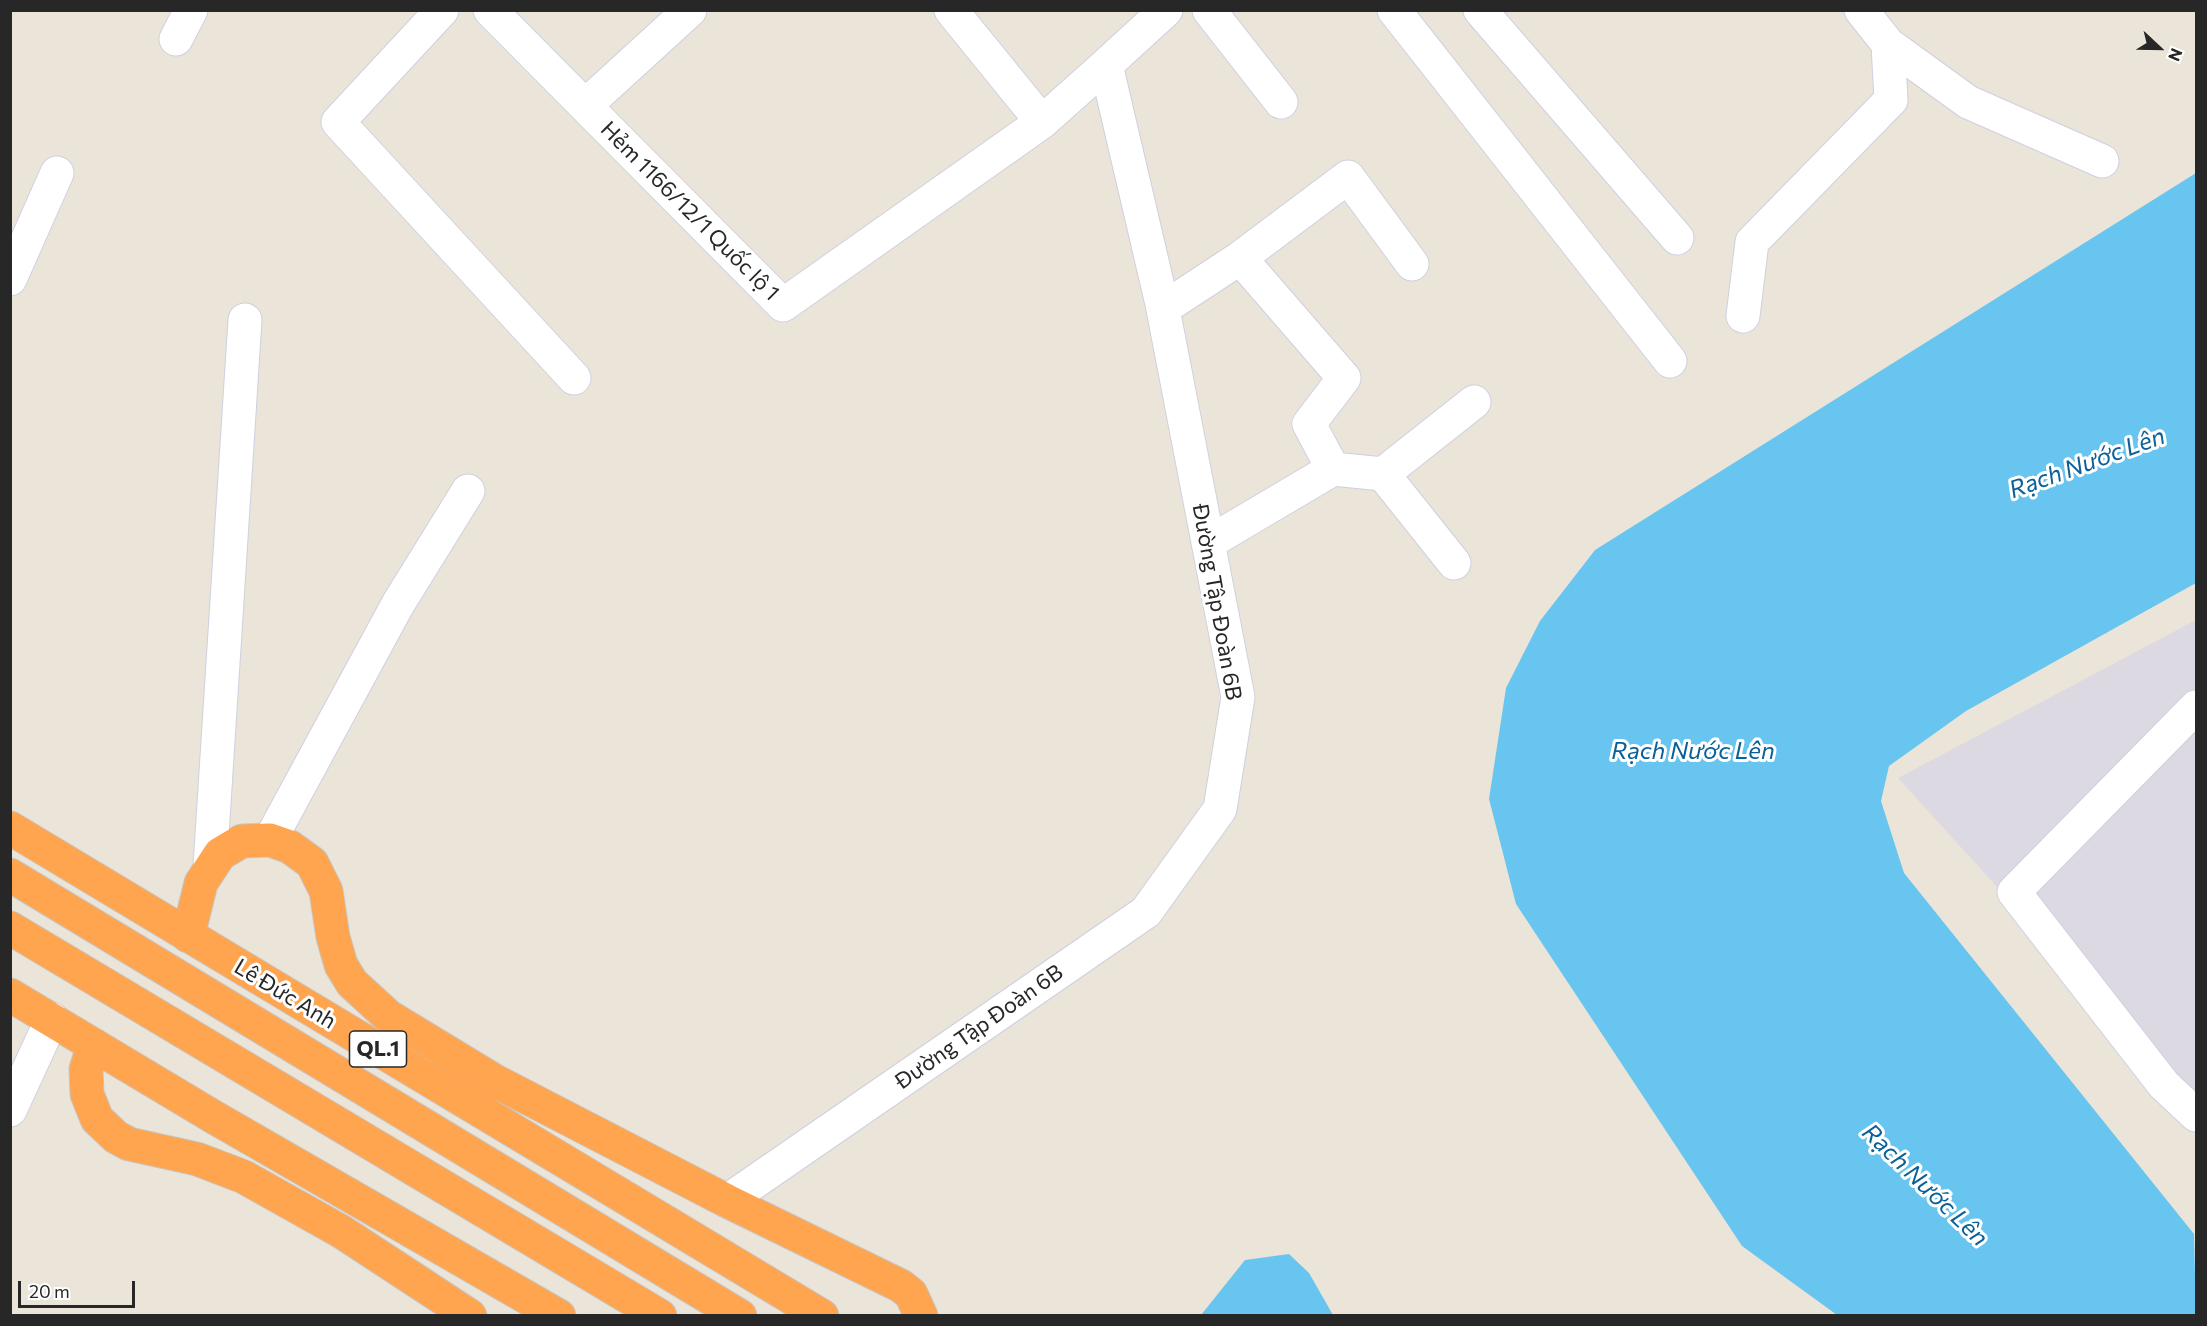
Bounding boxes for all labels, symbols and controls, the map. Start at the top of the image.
north arrow [2129,18,2189,78]
text: N [2165,46,2187,64]
street label: Hẻm 1166/12/1 Quốc lộ 1 [595,116,785,306]
water label: Rạch Nước Lên [2005,421,2169,505]
street label: Đường Tập Đoàn 6B [1187,502,1247,702]
water label: Rạch Nước Lên [1611,737,1775,765]
street label: Lê Đức Anh [229,953,341,1035]
street label: Đường Tập Đoàn 6B [890,959,1068,1095]
road number: QL.1 [350,1031,406,1067]
water label: Rạch Nước Lên [1856,1118,1994,1252]
scale bar [21,1269,138,1307]
text: 20 m [29,1280,70,1302]

